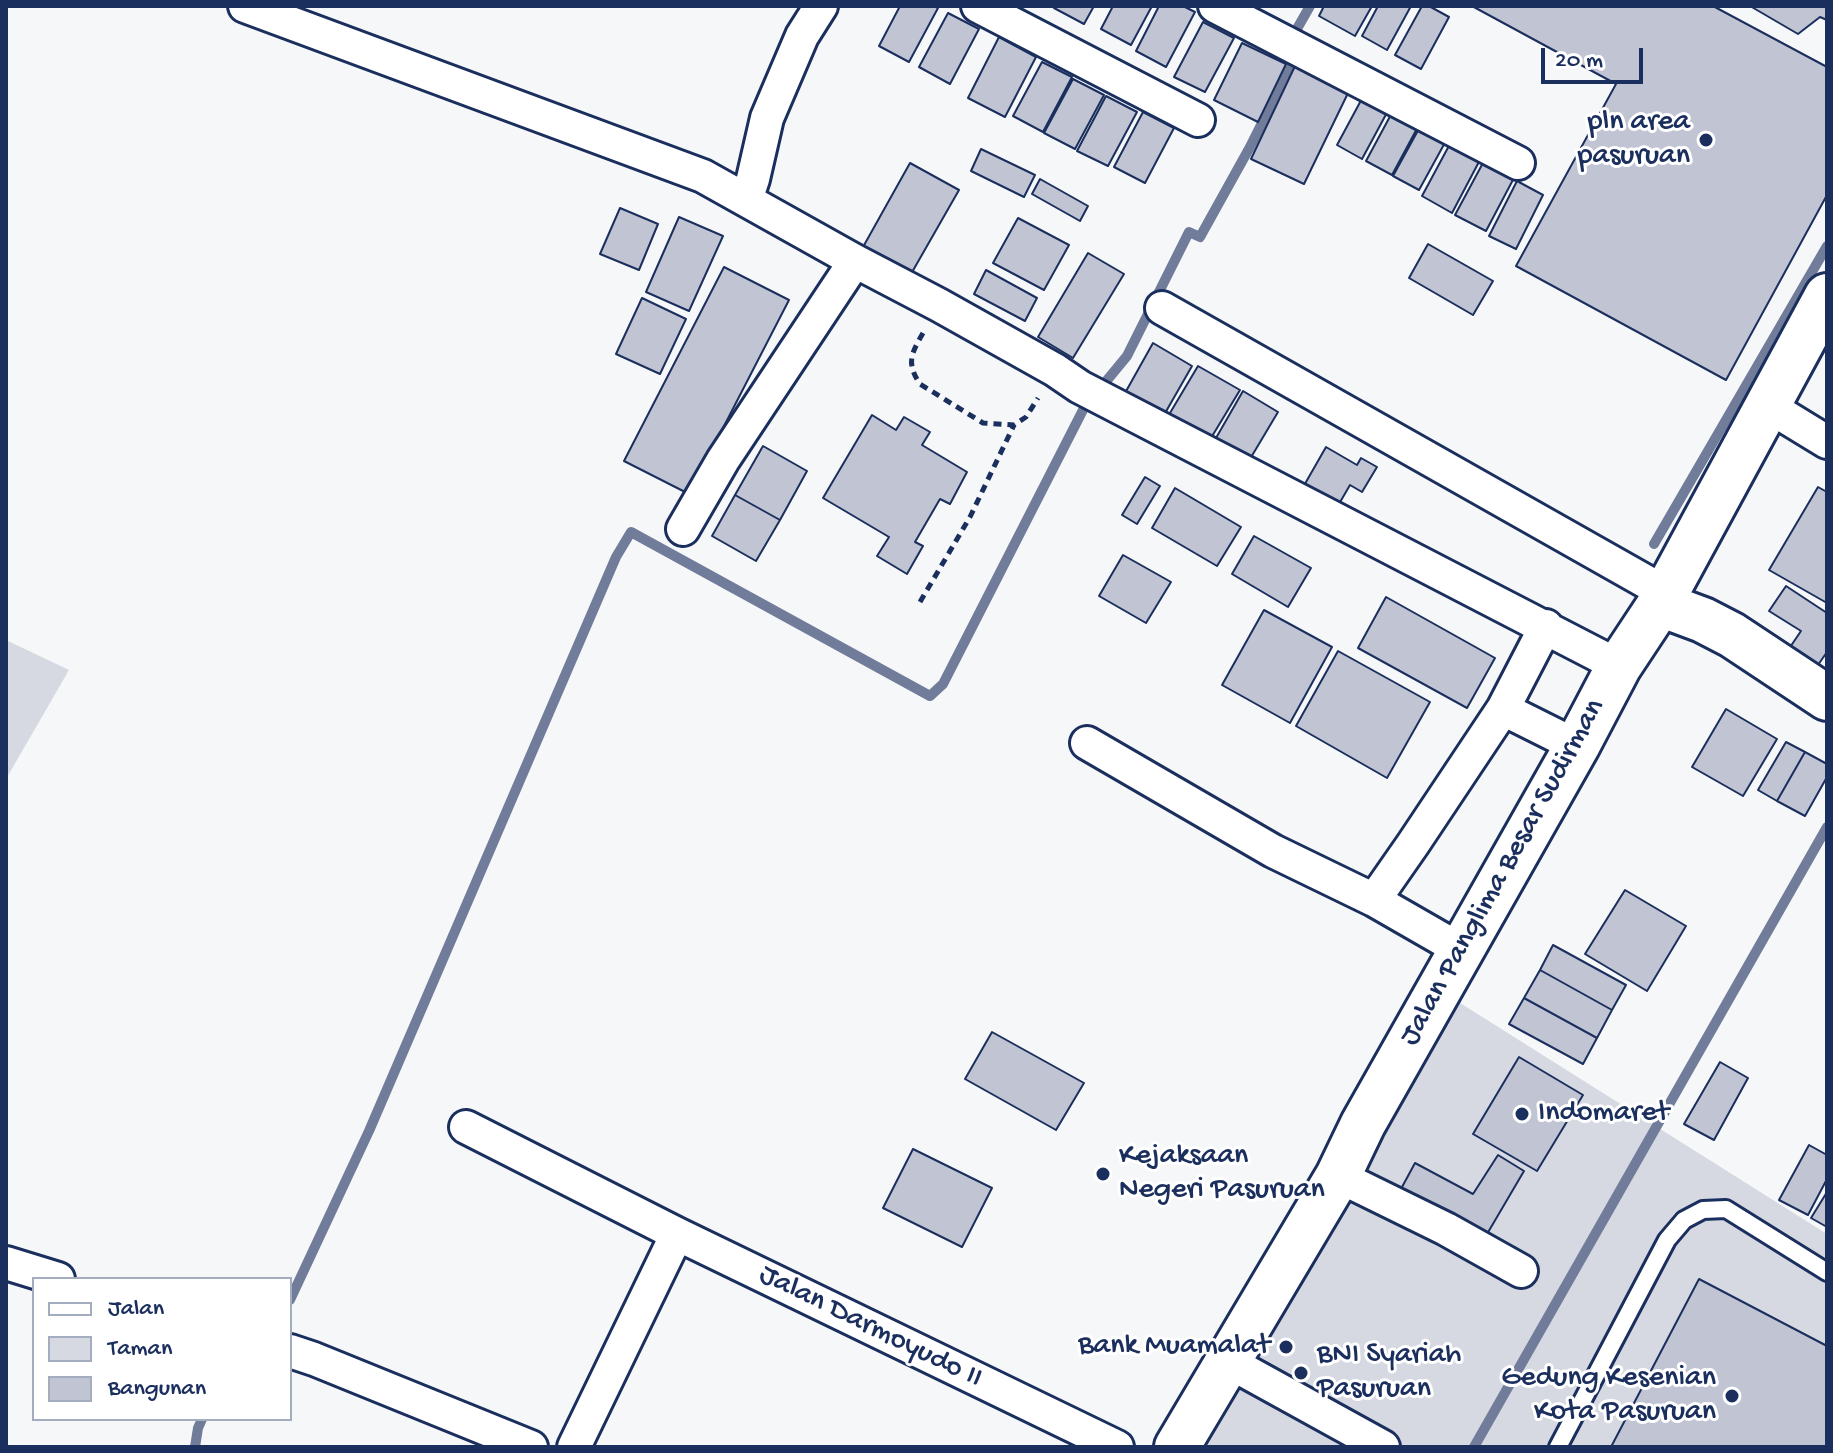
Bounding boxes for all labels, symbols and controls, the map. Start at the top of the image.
scale bar [1545,32,1647,82]
text: 20 m [1555,47,1603,76]
place label: pln area pasuruan [1578,105,1690,176]
marker: pln area pasuruan [1697,131,1715,149]
street label: Jalan Panglima Besar Sudirman [1393,693,1615,1053]
place label: Indomaret [1538,1096,1669,1132]
marker: Indomaret [1513,1105,1531,1123]
place label: Kejaksaan Negeri Pasuruan [1119,1139,1325,1210]
marker: Kejaksaan Negeri Pasuruan [1094,1165,1112,1183]
street label: Jalan Darmoyudo II [752,1258,988,1398]
legend [32,1277,292,1421]
text: Jalan [108,1295,164,1324]
place label: Bank Muamalat [1078,1329,1270,1365]
text: Taman [108,1335,172,1364]
marker: Bank Muamalat [1277,1338,1295,1356]
place label: BNI Syariah Pasuruan [1317,1338,1461,1408]
place label: Gedung Kesenian Kota Pasuruan [1501,1361,1716,1432]
marker: BNI Syariah Pasuruan [1292,1364,1310,1382]
text: Bangunan [108,1375,206,1404]
marker: Gedung Kesenian Kota Pasuruan [1723,1387,1741,1405]

